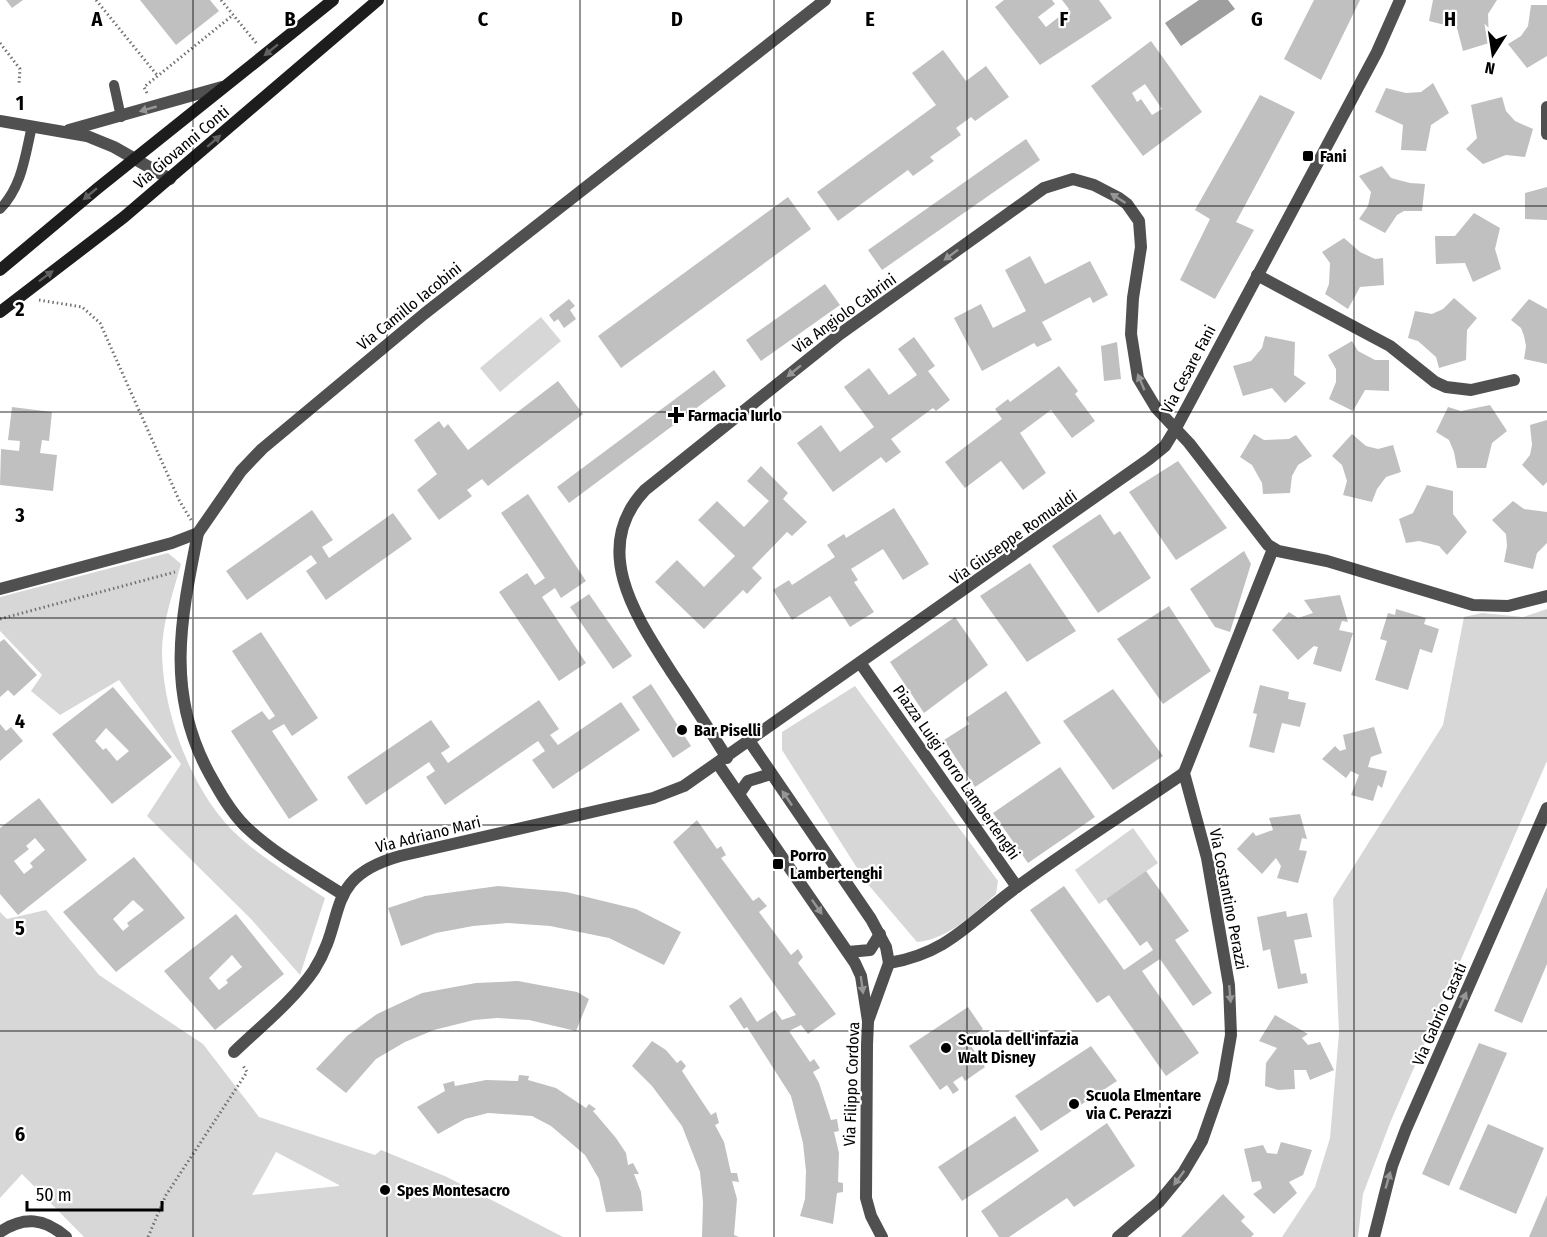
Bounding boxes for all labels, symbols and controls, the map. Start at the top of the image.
text: A [91,7,104,31]
text: B [284,7,296,31]
text: C [478,7,489,31]
text: D [671,7,683,31]
text: E [865,7,875,31]
text: F [1060,7,1069,31]
text: G [1251,7,1263,31]
text: H [1444,7,1456,31]
north arrow [1463,24,1523,84]
one-way arrow [264,43,279,56]
text: N [1483,58,1497,78]
text: 1 [16,91,24,115]
street label: Via Giovanni Conti [130,102,233,193]
one-way arrow [138,105,156,114]
one-way arrow [206,134,222,147]
place label: Fani [1320,147,1347,166]
marker: Fani [1301,149,1315,163]
one-way arrow [82,188,98,201]
one-way arrow [1110,193,1127,204]
one-way arrow [944,249,960,261]
street label: Via Camillo Iacobini [353,259,465,354]
street label: Via Angiolo Cabrini [789,269,900,357]
one-way arrow [39,271,54,283]
text: 2 [14,297,25,321]
street label: Via Cesare Fani [1157,322,1220,417]
one-way arrow [786,364,802,377]
one-way arrow [1136,374,1145,391]
place label: Farmacia Iurlo [688,406,782,425]
marker: Farmacia Iurlo [669,408,683,422]
street label: Via Giuseppe Romualdi [946,486,1080,588]
text: 3 [14,503,25,527]
street label: Piazza Luigi Porro Lambertenghi [889,681,1024,863]
text: 4 [15,709,25,733]
place label: Bar Piselli [694,721,761,740]
marker: Bar Piselli [675,723,689,737]
one-way arrow [781,791,793,807]
street label: Via Adriano Mari [374,812,483,857]
street label: Via Costantino Perazzi [1205,827,1252,971]
place label: Porro Lambertenghi [790,846,883,883]
marker: Porro Lambertenghi [771,857,785,871]
one-way arrow [811,898,823,914]
text: 5 [15,916,25,940]
street label: Via Gabrio Casati [1408,960,1471,1069]
one-way arrow [857,976,866,995]
one-way arrow [1225,985,1235,1004]
one-way arrow [1458,992,1467,1009]
street label: Via Filippo Cordova [840,1021,863,1147]
place label: Scuola dell'infazia Walt Disney [958,1030,1079,1067]
marker: Scuola dell'infazia Walt Disney [939,1041,953,1055]
place label: Scuola Elmentare via C. Perazzi [1085,1086,1201,1123]
marker: Scuola Elmentare via C. Perazzi [1067,1097,1081,1111]
text: 6 [15,1122,25,1146]
one-way arrow [1173,1170,1185,1186]
one-way arrow [1384,1171,1393,1189]
scale bar [27,1174,162,1212]
place label: Spes Montesacro [397,1181,511,1200]
marker: Spes Montesacro [378,1183,392,1197]
text: 50 m [36,1184,72,1206]

